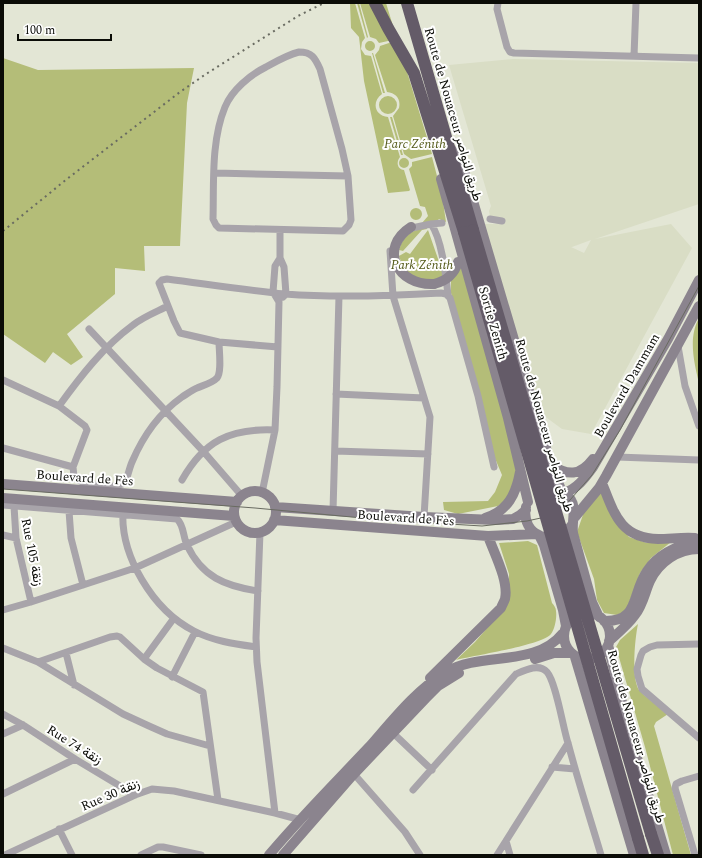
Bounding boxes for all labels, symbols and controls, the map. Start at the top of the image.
scale bar [18,16,111,42]
text: 100 m [24,21,55,40]
street label: Route de Nouaceur طريق النواصر [419,25,487,203]
park label: Parc Zénith [384,134,446,154]
park label: Park Zénith [391,255,454,275]
street label: Sortie Zenith [473,284,513,363]
street label: Boulevard Dammam [589,330,665,441]
street label: Route de Nouaceur طريق النواصر [510,336,578,514]
street label: Boulevard de Fès [36,465,134,491]
street label: Boulevard de Fès [357,505,455,531]
street label: Rue 105 زنقة [16,517,48,588]
street label: Route de Nouaceur طريق النواصر [602,647,670,825]
street label: Rue 74 زنقة [43,720,106,770]
street label: Rue 30 زنقة [78,774,143,816]

